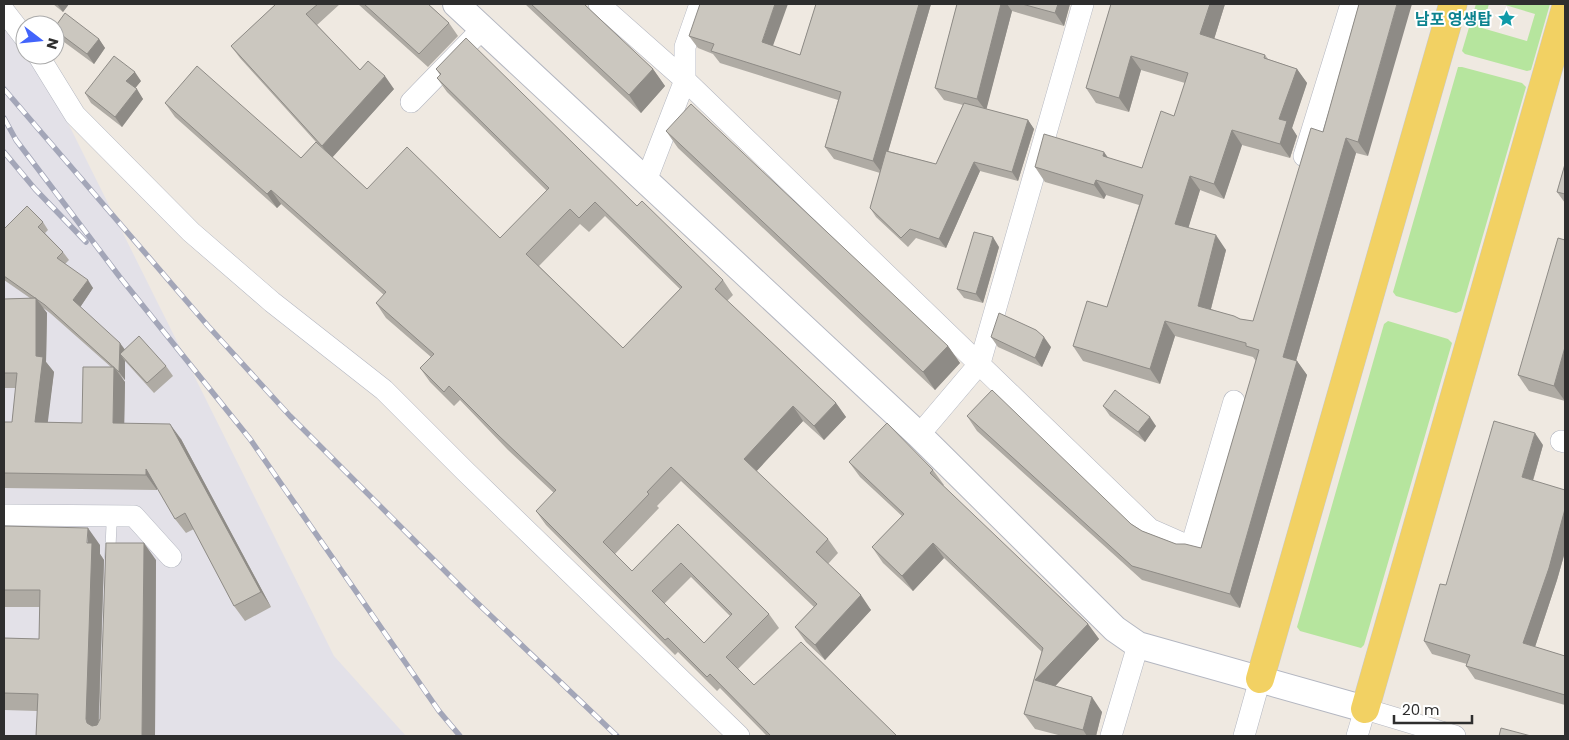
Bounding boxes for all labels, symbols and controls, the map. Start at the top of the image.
place label: 남포 영생탑 [1415,8,1492,31]
place icon: 남포 영생탑 [1496,9,1516,29]
north arrow [15,15,65,65]
text: N [41,36,64,51]
scale bar [1394,692,1472,724]
text: 20 m [1402,699,1440,720]

